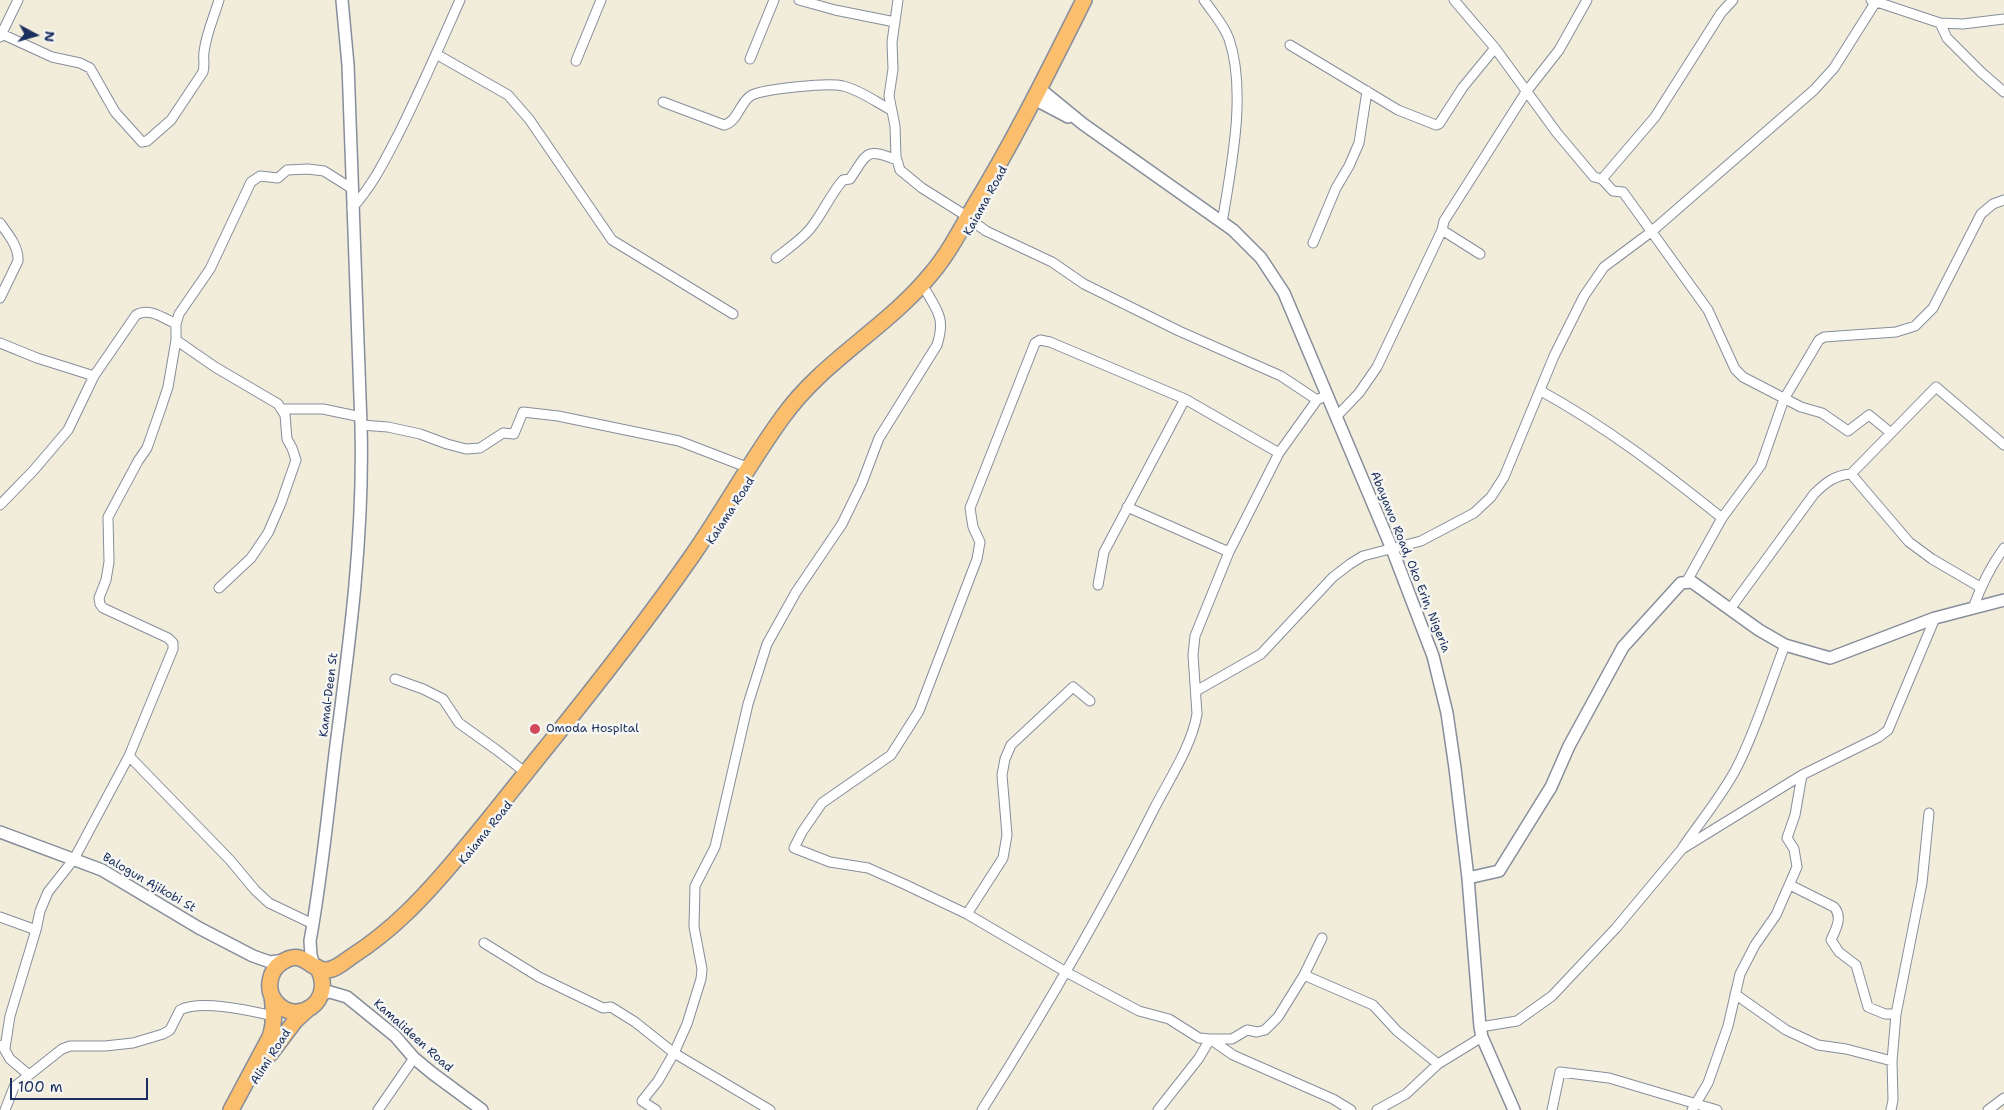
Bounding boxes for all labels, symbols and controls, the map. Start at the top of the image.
north arrow [10,10,60,60]
text: N [40,30,59,43]
street label: Kaiama Road [961,164,1011,238]
street label: Abayawo Road, Oko Erin, Nigeria [1367,469,1453,655]
street label: Kaiama Road [704,475,758,547]
street label: Kamal-Deen St [317,652,341,738]
marker: Omoda Hospital [528,722,542,736]
place label: Omoda Hospital [546,722,639,736]
street label: Kaiama Road [456,798,516,868]
street label: Balogun Ajikobi St [100,850,198,916]
street label: Kamalideen Road [370,997,456,1075]
street label: Alimi Road [248,1027,294,1087]
scale bar [12,1068,150,1100]
text: 100 m [18,1077,63,1097]

